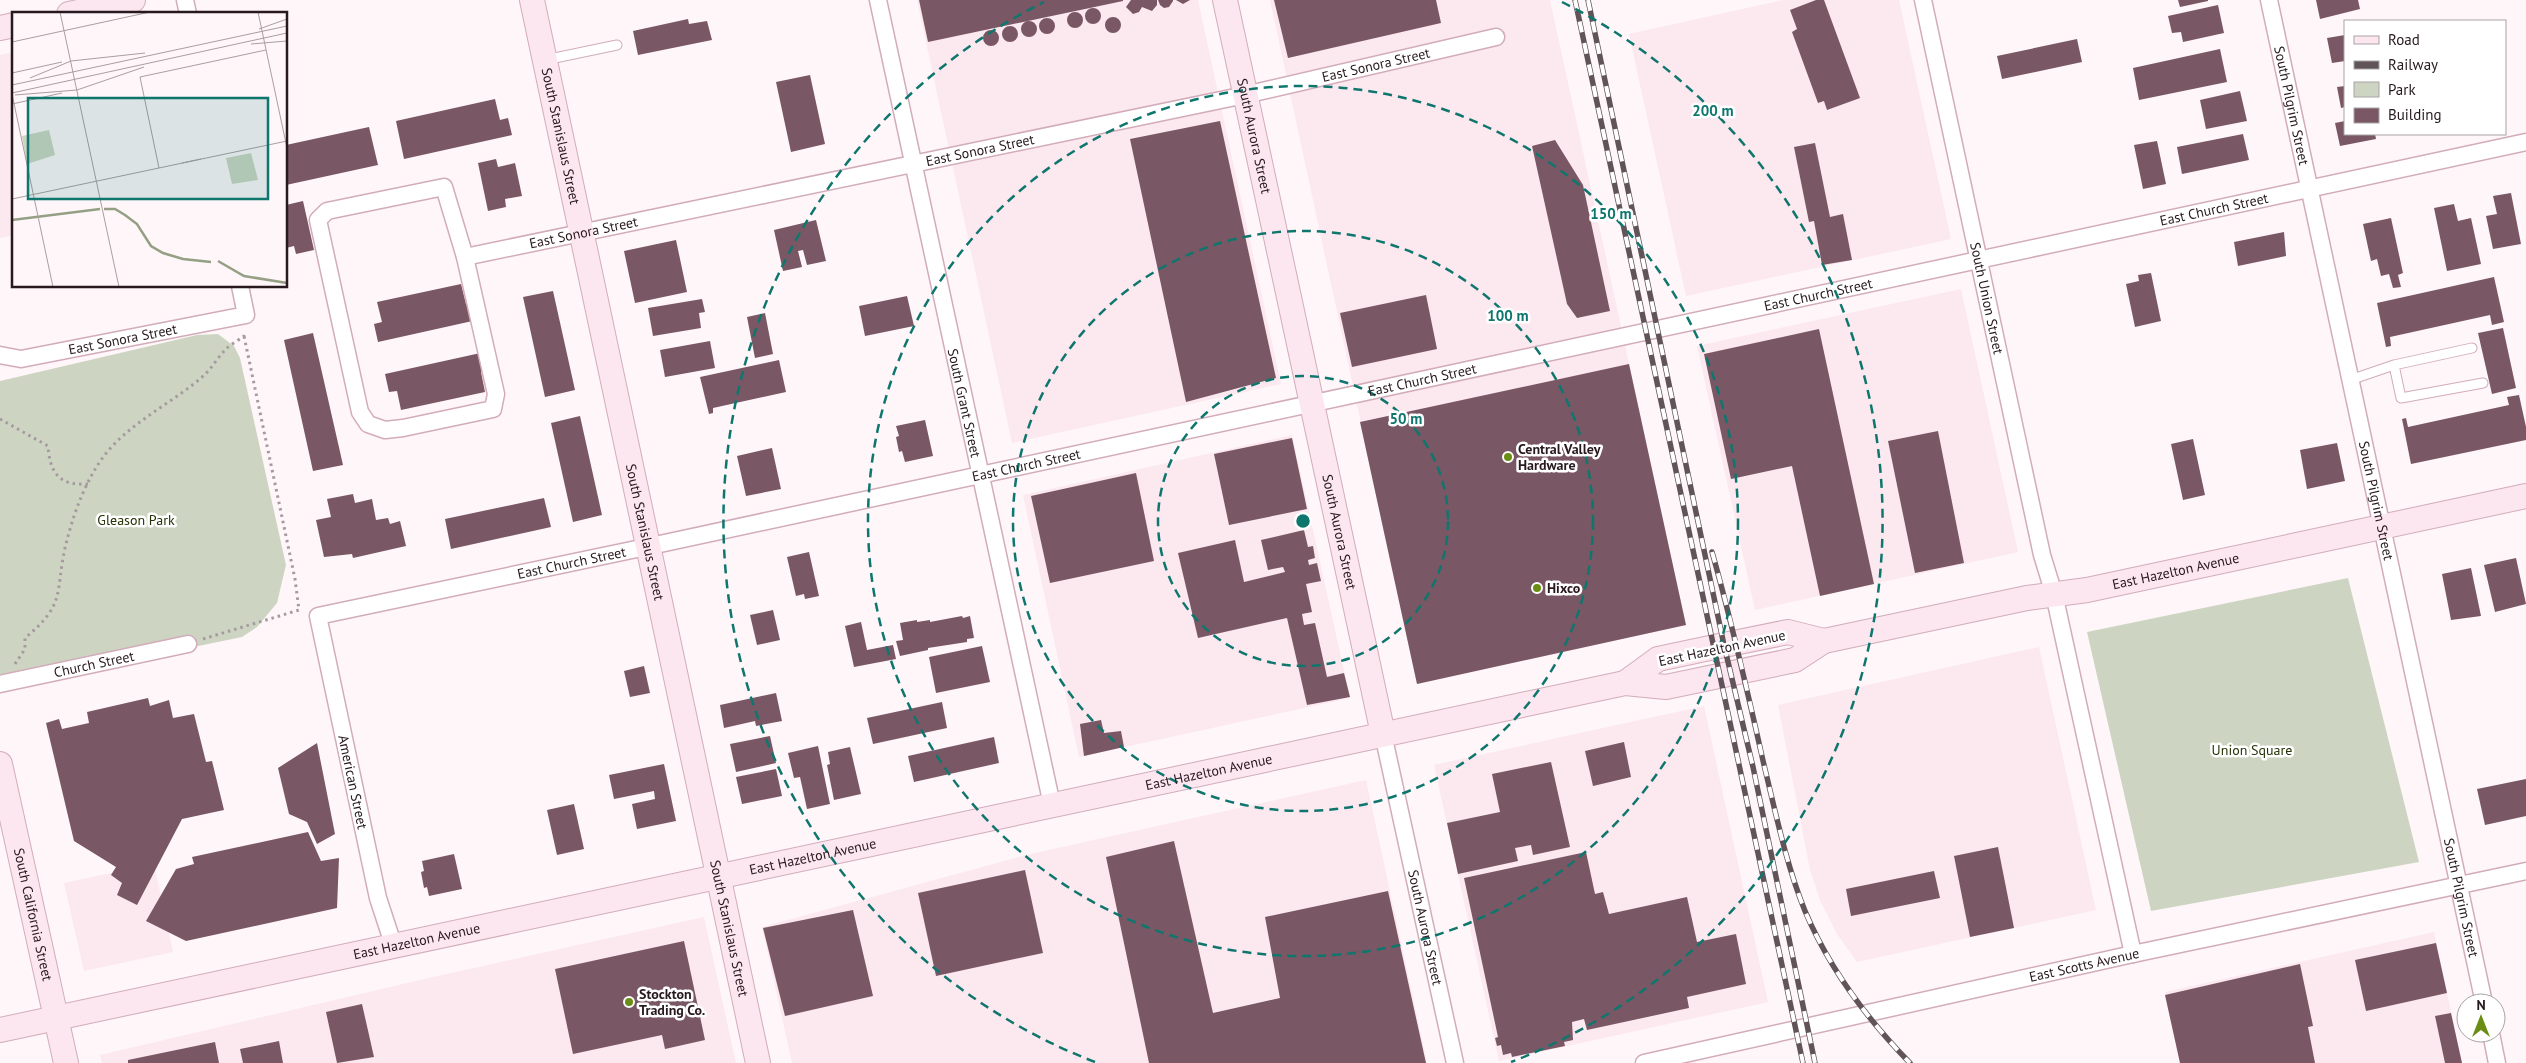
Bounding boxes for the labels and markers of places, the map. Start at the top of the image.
place label: Central Valley Hardware [1518,440,1601,474]
marker: Central Valley Hardware [1502,451,1514,463]
centre of rings [1294,512,1312,530]
place label: Hixco [1547,579,1581,597]
marker: Hixco [1531,582,1543,594]
place label: Stockton Trading Co. [639,985,705,1019]
marker: Stockton Trading Co. [623,996,635,1008]

